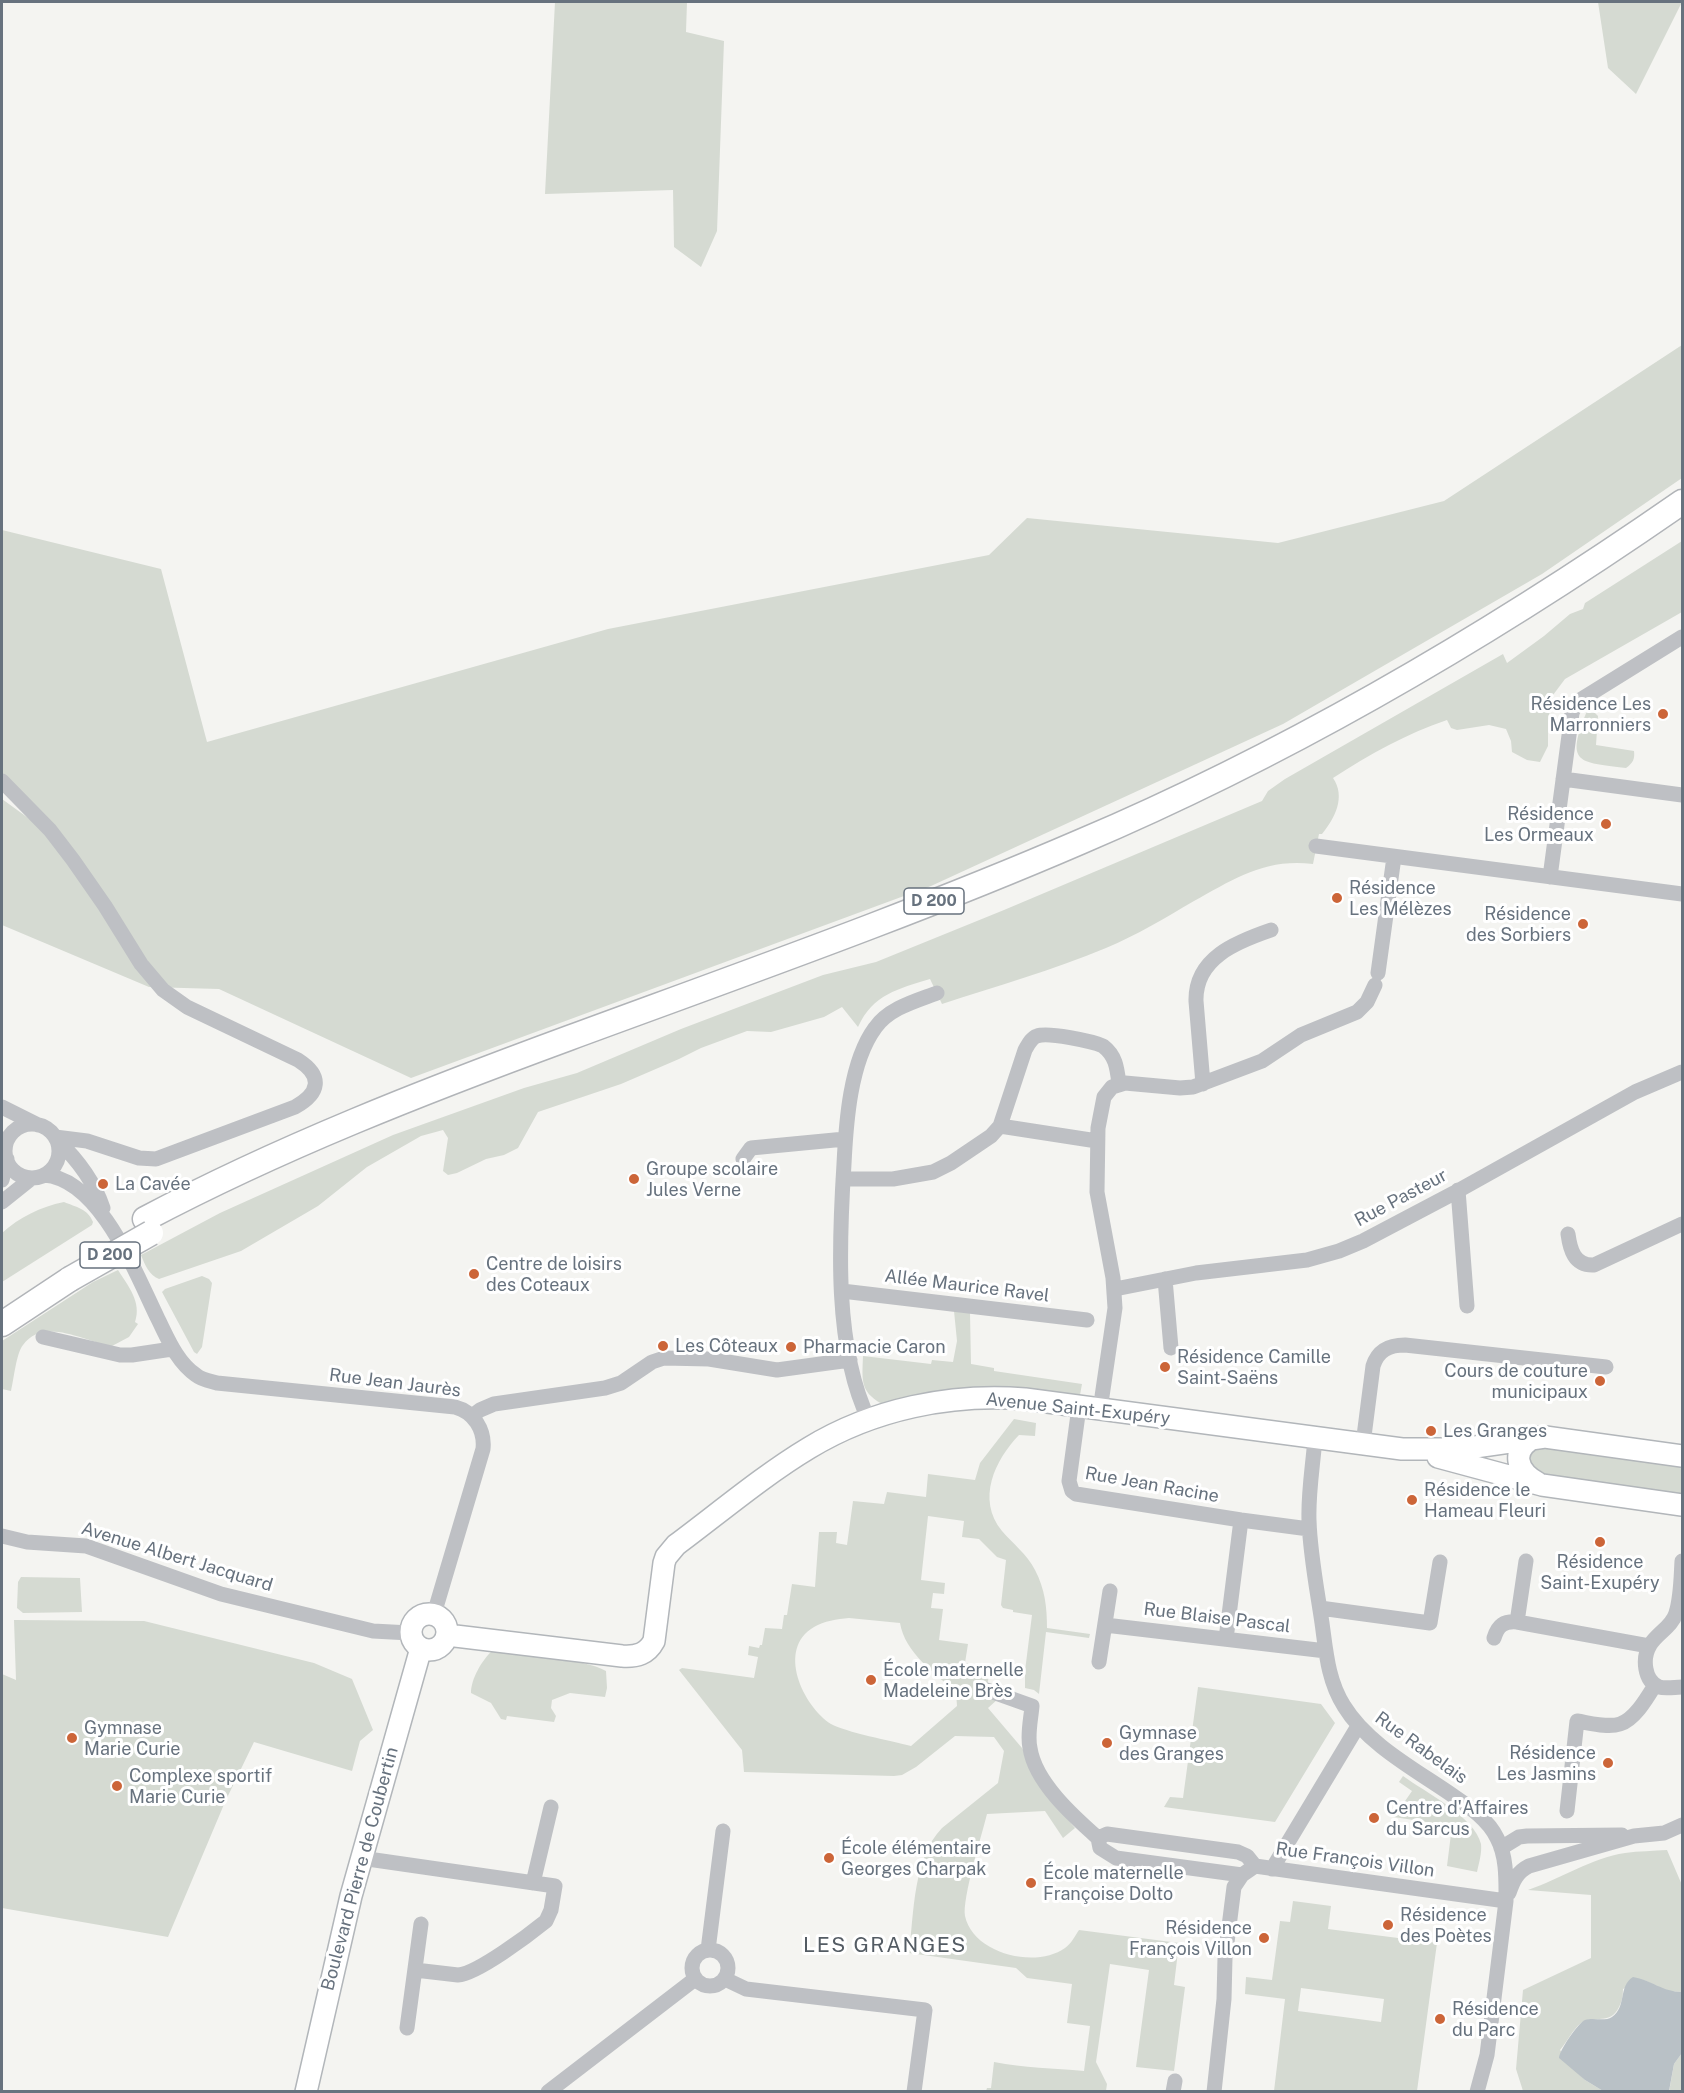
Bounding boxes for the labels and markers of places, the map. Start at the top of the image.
place label: Résidence Les Marronniers [1531,693,1651,736]
marker: Résidence Les Marronniers [1656,707,1670,721]
place label: Résidence Les Ormeaux [1484,803,1594,846]
marker: Résidence Les Ormeaux [1599,817,1613,831]
place label: Résidence Les Mélèzes [1349,877,1451,920]
marker: Résidence Les Mélèzes [1330,891,1344,905]
place label: Résidence des Sorbiers [1466,903,1571,946]
marker: Résidence des Sorbiers [1576,917,1590,931]
place label: Groupe scolaire Jules Verne [646,1158,778,1200]
marker: Groupe scolaire Jules Verne [627,1172,641,1186]
place label: La Cavée [115,1173,191,1195]
marker: La Cavée [96,1177,110,1191]
place label: Centre de loisirs des Coteaux [486,1253,622,1296]
marker: Centre de loisirs des Coteaux [467,1267,481,1281]
place label: Les Côteaux [675,1335,778,1357]
place label: Pharmacie Caron [803,1336,946,1358]
marker: Les Côteaux [656,1339,670,1353]
marker: Pharmacie Caron [784,1340,798,1354]
place label: Résidence Camille Saint-Saëns [1177,1346,1331,1388]
marker: Résidence Camille Saint-Saëns [1158,1360,1172,1374]
place label: Cours de couture municipaux [1444,1360,1588,1402]
marker: Cours de couture municipaux [1593,1374,1607,1388]
place label: Les Granges [1443,1420,1547,1442]
marker: Les Granges [1424,1424,1438,1438]
place label: Résidence le Hameau Fleuri [1424,1479,1546,1522]
marker: Résidence le Hameau Fleuri [1405,1493,1419,1507]
marker: Résidence Saint-Exupéry [1593,1535,1607,1549]
place label: Résidence Saint-Exupéry [1540,1551,1660,1594]
place label: École maternelle Madeleine Brès [883,1659,1024,1702]
marker: École maternelle Madeleine Brès [864,1673,878,1687]
place label: Gymnase Marie Curie [84,1717,181,1760]
place label: Gymnase des Granges [1119,1722,1224,1764]
marker: Gymnase Marie Curie [65,1731,79,1745]
marker: Gymnase des Granges [1100,1736,1114,1750]
place label: Résidence Les Jasmins [1497,1742,1596,1784]
marker: Résidence Les Jasmins [1601,1756,1615,1770]
place label: Complexe sportif Marie Curie [129,1765,272,1808]
marker: Complexe sportif Marie Curie [110,1779,124,1793]
place label: Centre d'Affaires du Sarcus [1386,1797,1528,1840]
marker: Centre d'Affaires du Sarcus [1367,1811,1381,1825]
place label: École élémentaire Georges Charpak [841,1837,991,1880]
marker: École élémentaire Georges Charpak [822,1851,836,1865]
place label: École maternelle Françoise Dolto [1043,1862,1184,1904]
marker: École maternelle Françoise Dolto [1024,1876,1038,1890]
place label: Résidence des Poètes [1400,1904,1492,1946]
place label: Résidence François Villon [1129,1917,1252,1960]
marker: Résidence des Poètes [1381,1918,1395,1932]
marker: Résidence François Villon [1257,1931,1271,1945]
place label: Résidence du Parc [1452,1998,1539,2040]
marker: Résidence du Parc [1433,2012,1447,2026]

